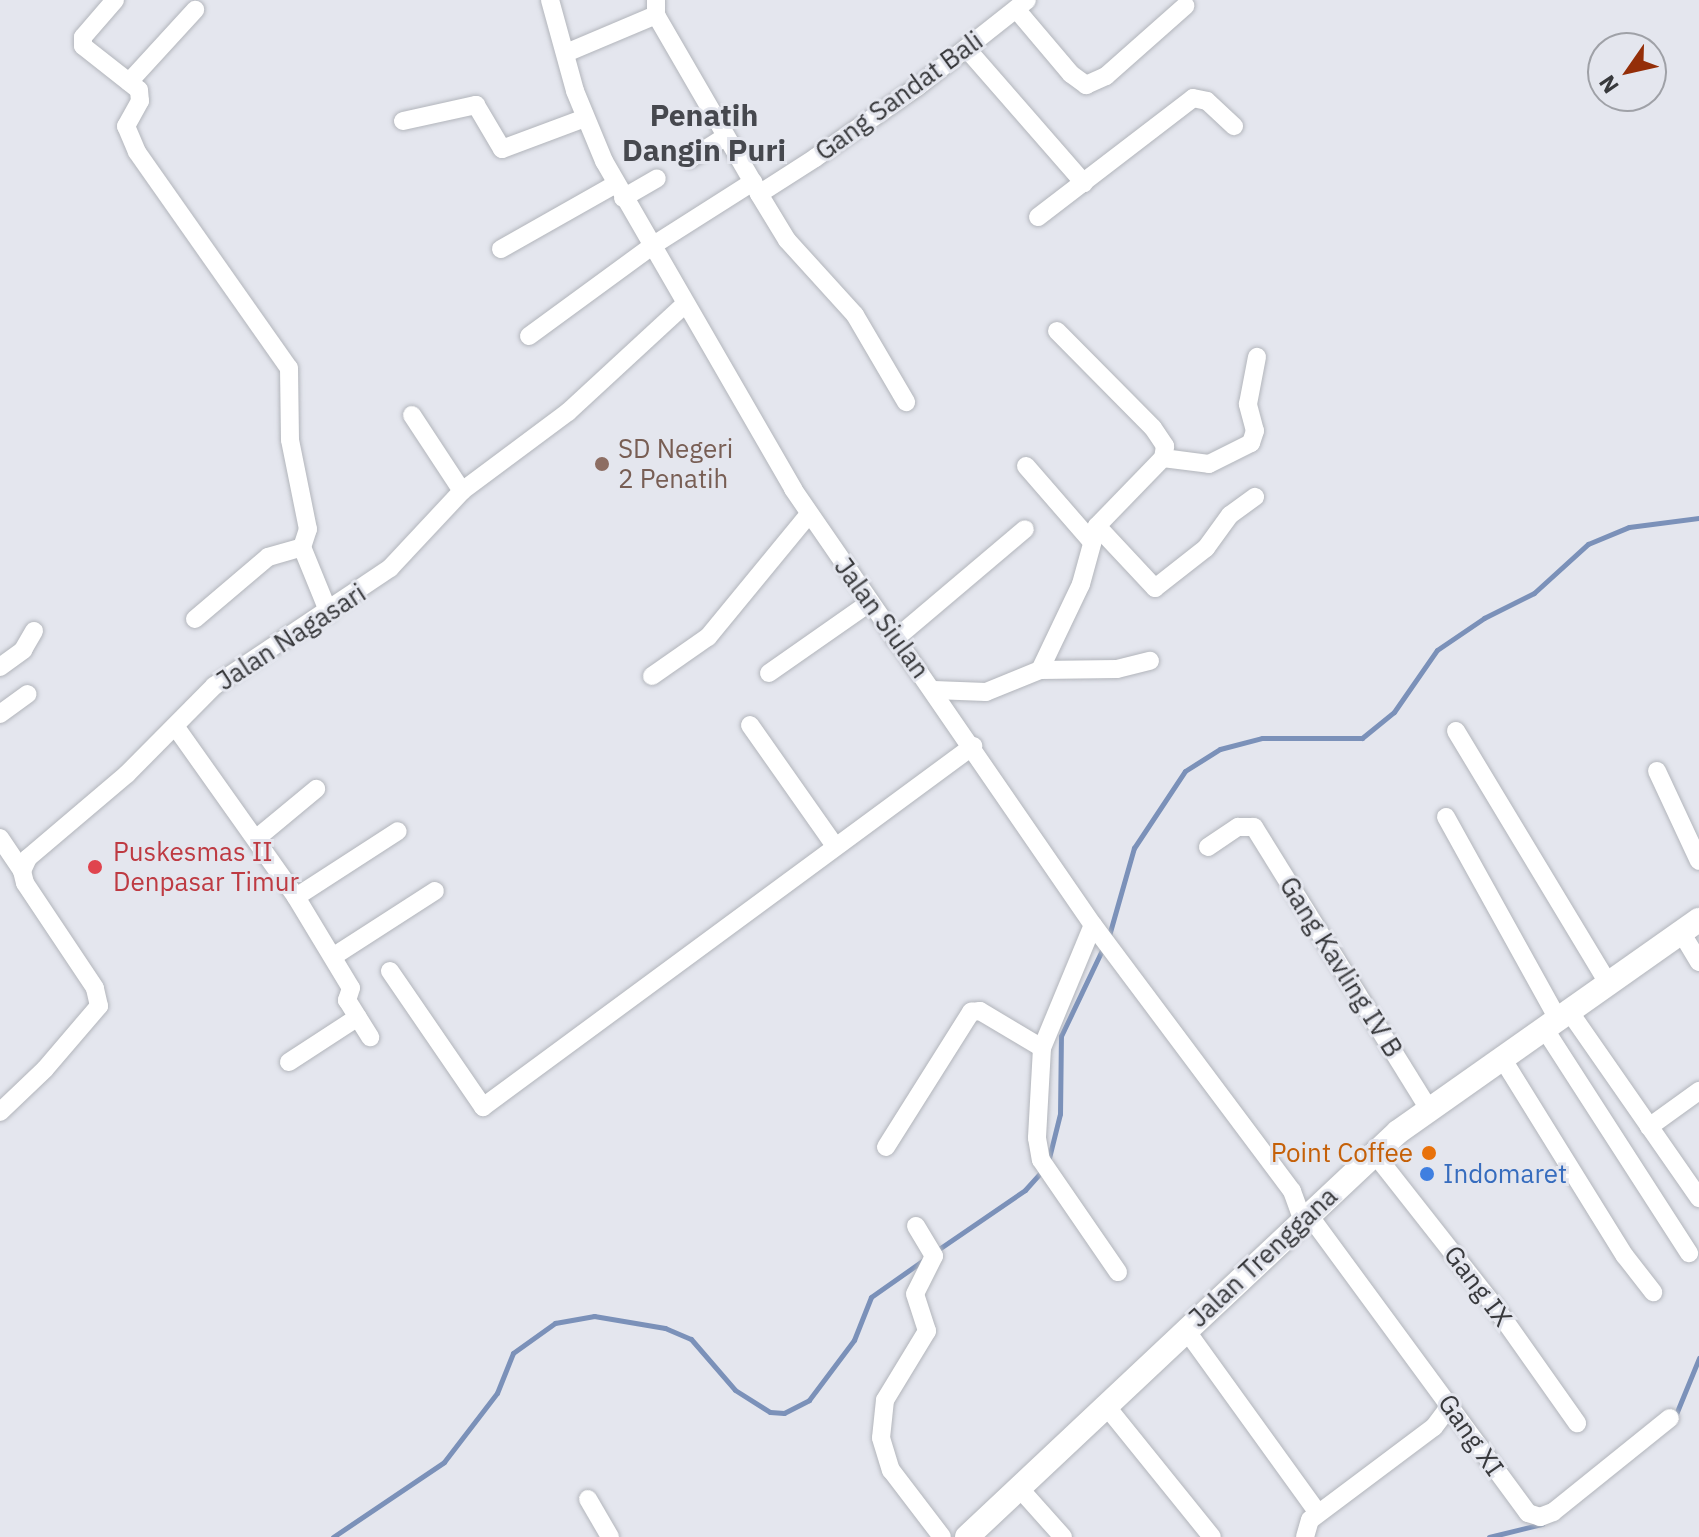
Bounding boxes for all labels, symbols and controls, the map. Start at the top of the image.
street label: Gang Sandat Bali [809,25,989,167]
north arrow [1587,32,1667,112]
text: N [1592,70,1625,99]
district label: Penatih Dangin Puri [622,97,786,168]
place label: SD Negeri 2 Penatih [618,433,733,494]
marker: SD Negeri 2 Penatih [593,455,611,473]
street label: Jalan Siulan [828,552,936,684]
street label: Jalan Nagasari [211,577,371,697]
place label: Puskesmas II Denpasar Timur [113,836,299,898]
marker: Puskesmas II Denpasar Timur [84,856,106,878]
street label: Gang Kavling IV B [1273,871,1409,1063]
place label: Point Coffee [1271,1137,1413,1169]
marker: Point Coffee [1420,1144,1438,1162]
place label: Indomaret [1443,1158,1567,1190]
marker: Indomaret [1418,1165,1436,1183]
street label: Jalan Trenggana [1182,1180,1344,1334]
street label: Gang IX [1438,1240,1518,1332]
street label: Gang XI [1432,1388,1510,1482]

